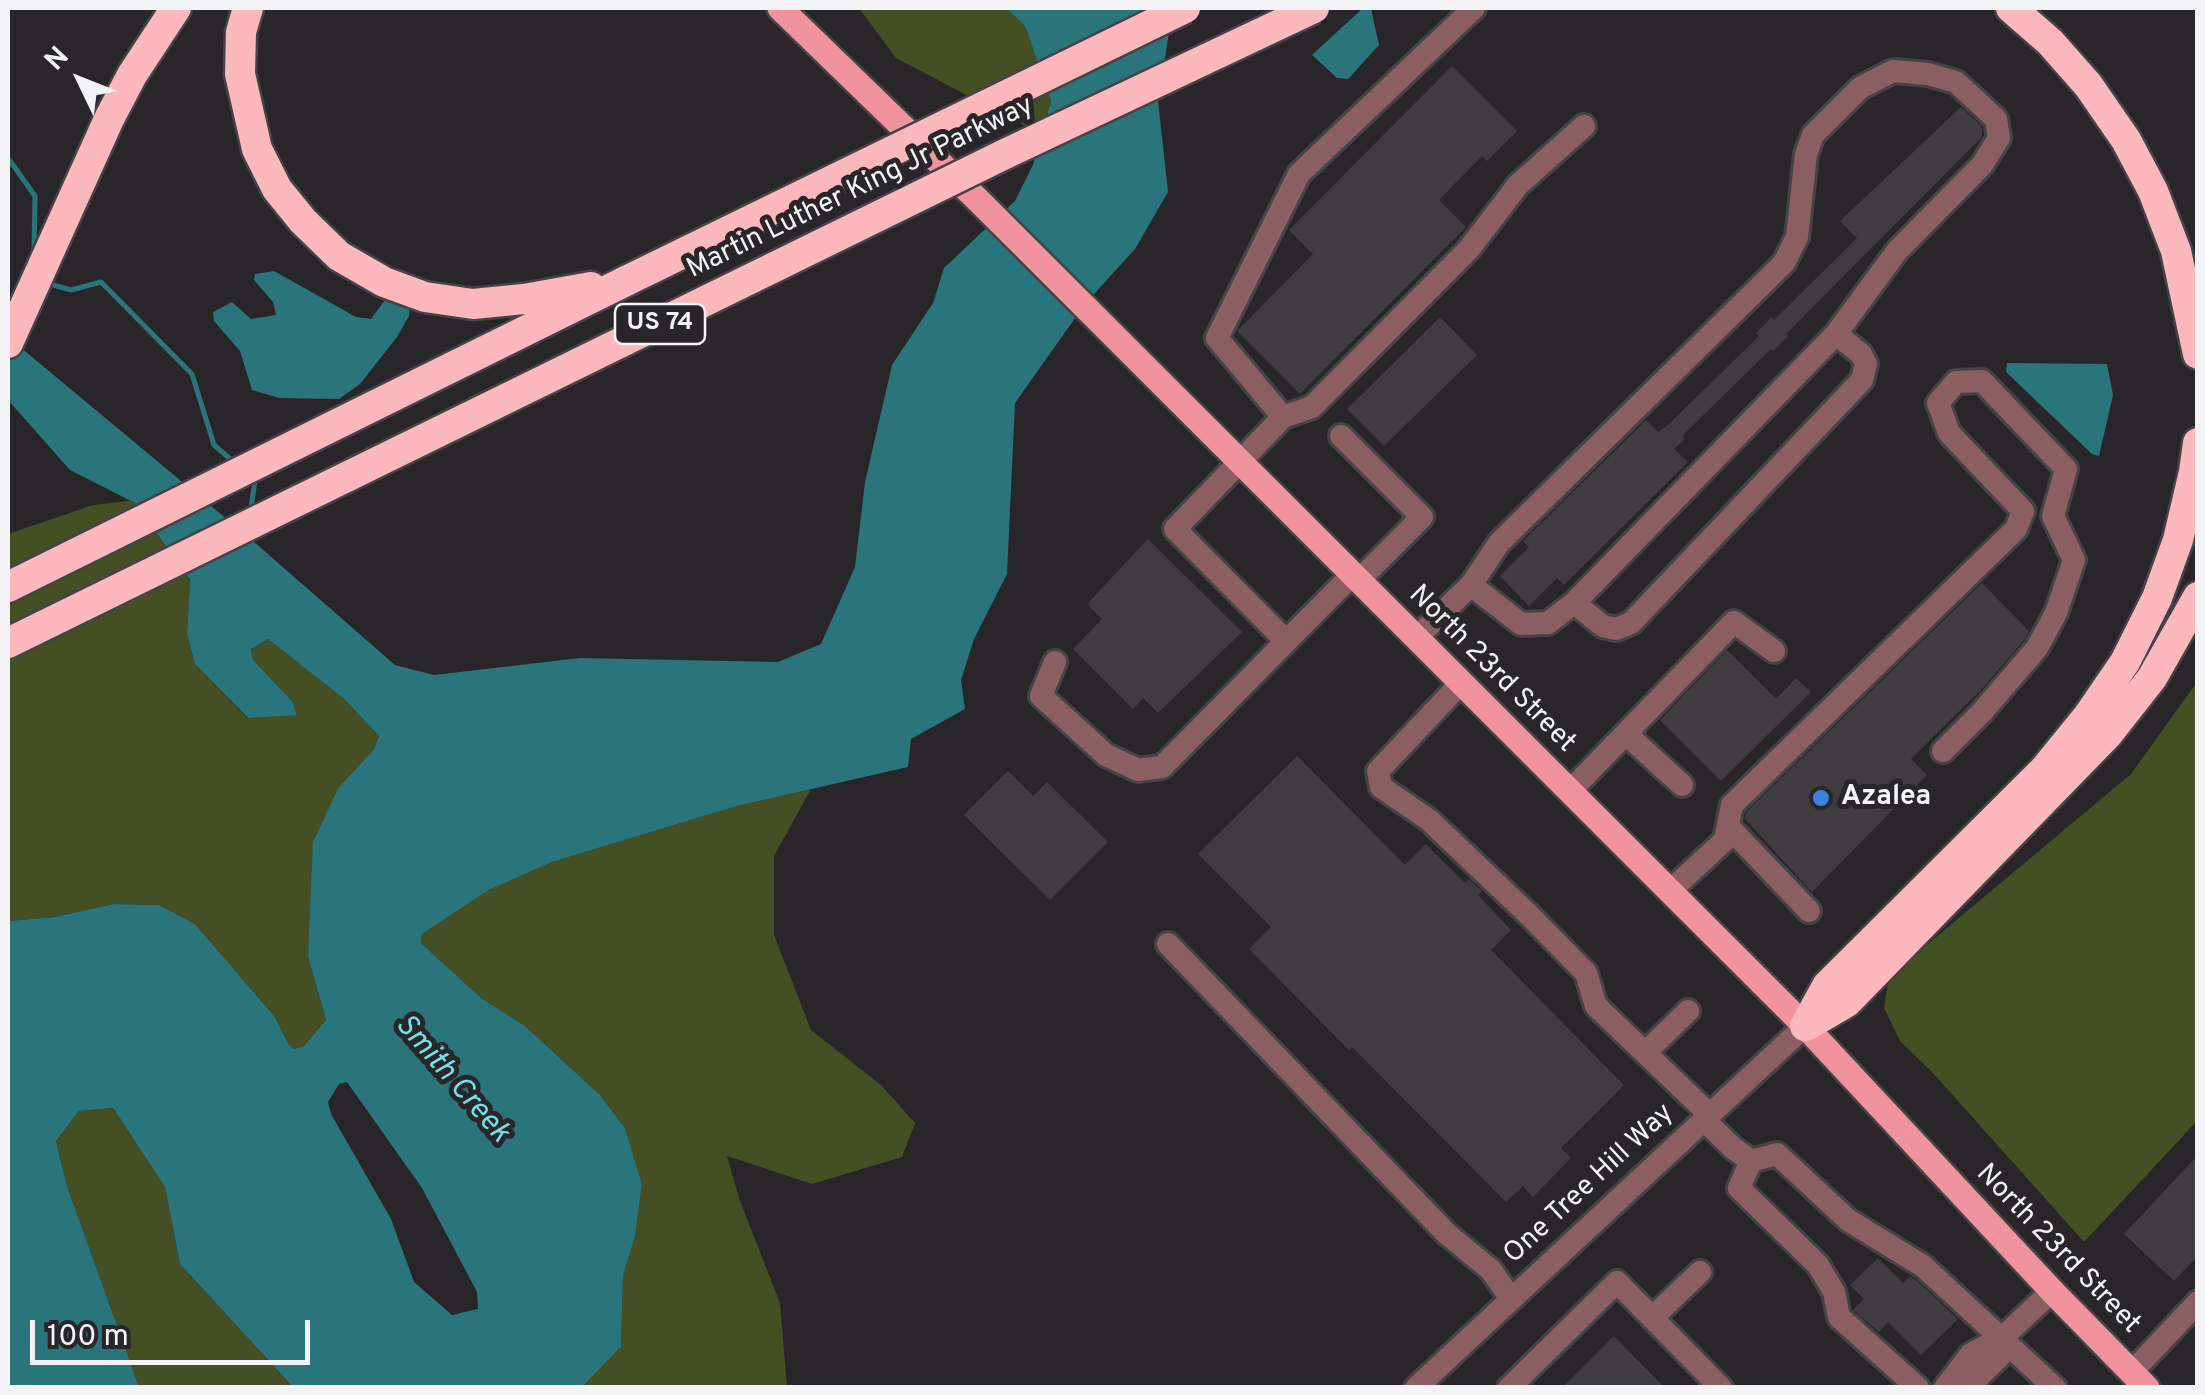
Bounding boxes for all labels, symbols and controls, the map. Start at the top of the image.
north arrow [30,30,130,130]
text: N [38,40,78,79]
street label: Martin Luther King Jr Parkway [682,90,1040,288]
road number: US 74 [615,304,705,344]
street label: North 23rd Street [1400,579,1582,761]
place label: Azalea [1841,781,1931,815]
marker: Azalea [1810,787,1832,809]
water label: Smith Creek [386,1009,516,1151]
street label: One Tree Hill Way [1498,1098,1682,1272]
street label: North 23rd Street [1968,1158,2146,1342]
scale bar [35,1300,315,1362]
text: 100 m [47,1319,129,1356]

